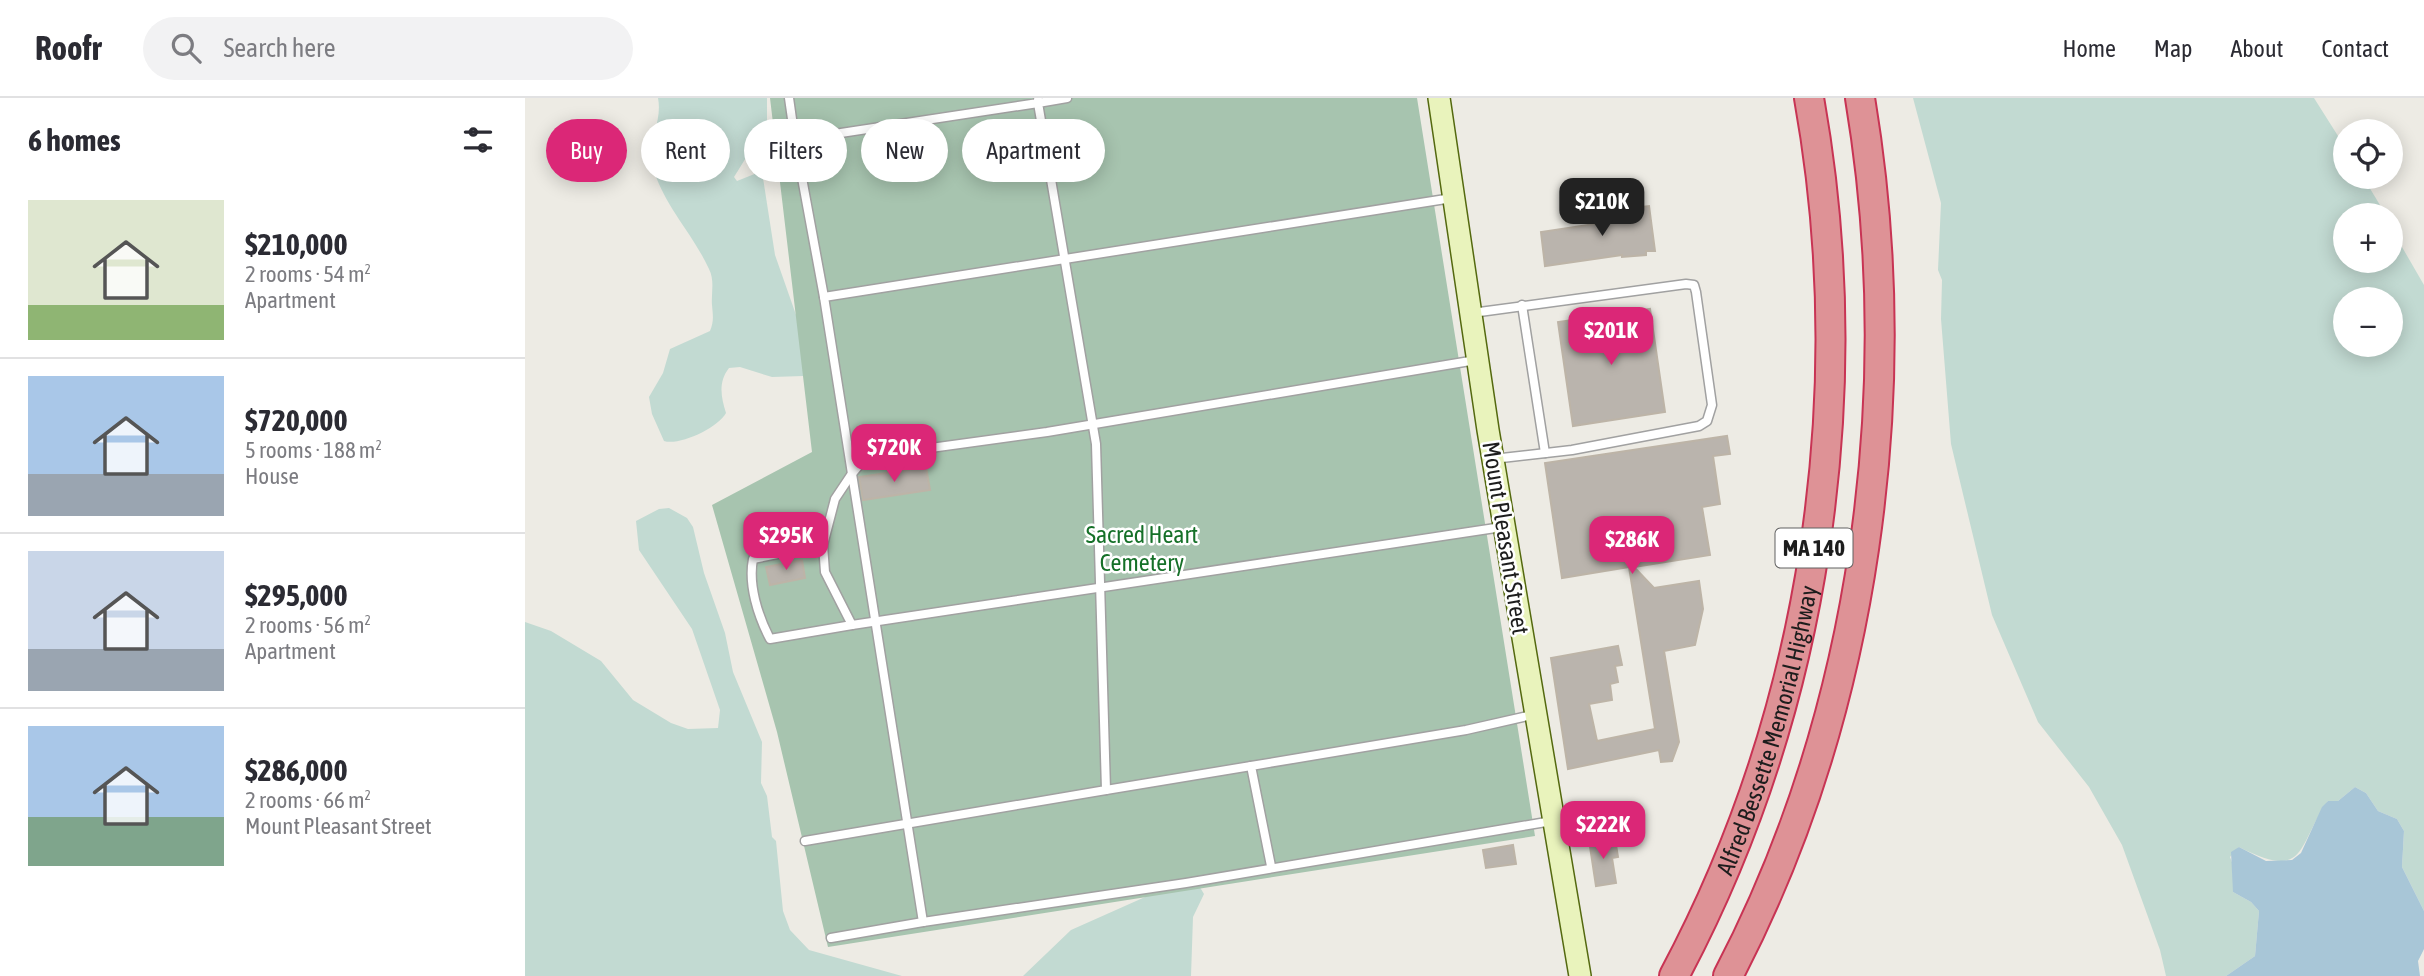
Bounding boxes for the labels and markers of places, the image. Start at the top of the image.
pin: $210K [1553,178,1651,238]
pin: $201K [1562,308,1660,367]
pin: $720K [845,424,943,484]
pin: $295K [737,512,835,572]
pin: $286K [1583,517,1681,576]
pin: $222K [1554,802,1652,861]

